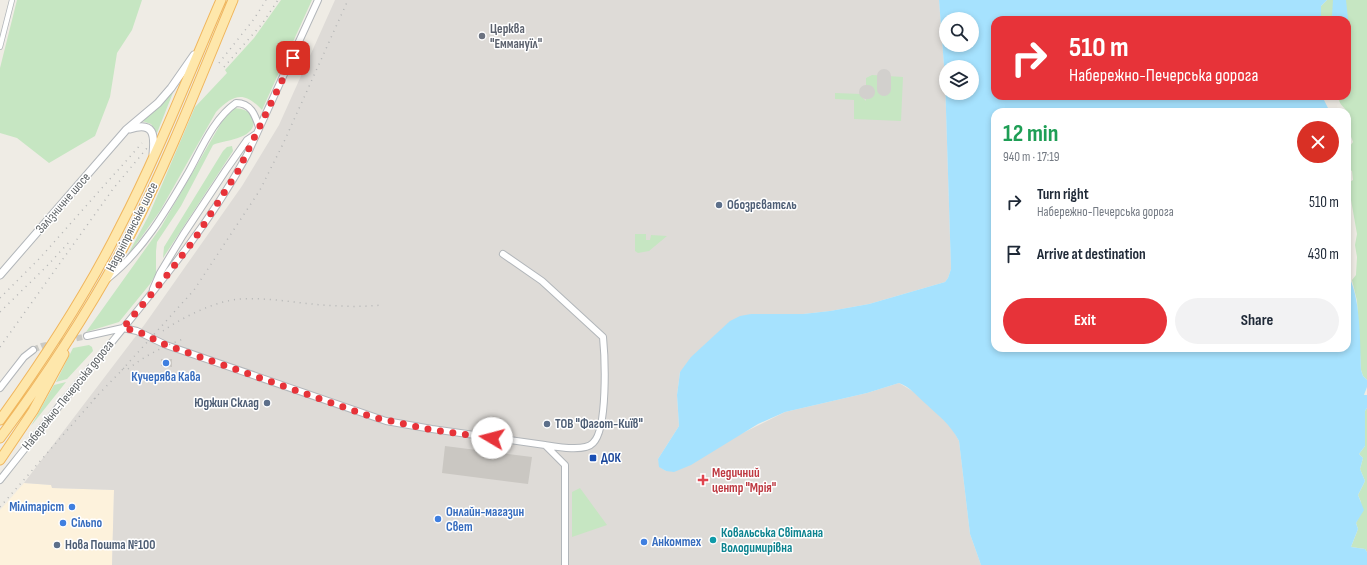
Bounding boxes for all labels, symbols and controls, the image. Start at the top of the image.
map controls [939,12,979,100]
button: search [939,12,979,52]
place label: Церква "Еммануїл" [490,21,542,52]
marker: Церква "Еммануїл" [477,31,487,41]
text: 510 m [1069,31,1129,64]
icon: right [1003,32,1055,84]
pin [276,41,310,75]
icon: arrive [282,47,304,69]
button: layers [939,60,979,100]
text: Набережно-Печерська дорога [1069,65,1258,86]
text: 12 min [1003,119,1058,148]
button: close [1297,121,1339,163]
text: 940 m · 17:19 [1003,149,1060,165]
street label: Залізничне шосе [32,169,94,237]
street label: Наддніпрянське шосе [103,180,161,274]
text: Turn right [1037,185,1089,204]
icon: right [1003,191,1025,213]
text: 510 m [1309,193,1339,212]
place label: Обозрєватєль [727,197,797,213]
marker: Обозрєватєль [714,200,724,210]
text: Набережно-Печерська дорога [1037,204,1174,220]
icon: arrive [1003,243,1025,265]
text: Arrive at destination [1037,245,1146,264]
text: 430 m [1308,245,1339,264]
button: Exit [1003,298,1167,344]
button: Share [1175,298,1339,344]
street label: Набережно-Печерська дорога [19,337,117,453]
marker: Кучерява Кава [161,358,171,368]
place label: Кучерява Кава [131,369,201,385]
place label: Юджин Склад [194,395,259,411]
marker: Юджин Склад [262,398,272,408]
place label: ТОВ "Фагот-Київ" [555,416,643,432]
position arrow [471,417,513,459]
marker: ТОВ "Фагот-Київ" [542,419,552,429]
place label: ДОК [601,450,622,466]
marker: ДОК [588,453,598,463]
place label: Медичний центр "Мрія" [712,465,776,496]
marker: Медичний центр "Мрія" [697,474,709,486]
place label: Мілітаріст [9,499,64,515]
marker: Мілітаріст [67,502,77,512]
place label: Онлайн-магазин Свет [446,504,525,535]
marker: Онлайн-магазин Свет [433,514,443,524]
place label: Сільпо [71,515,103,531]
marker: Сільпо [58,518,68,528]
place label: Ковальська Світлана Володимирівна [721,525,823,556]
place label: Анкомтех [651,534,702,550]
marker: Ковальська Світлана Володимирівна [708,535,718,545]
place label: Нова Пошта №100 [65,537,155,553]
marker: Анкомтех [639,537,649,547]
marker: Нова Пошта №100 [52,540,62,550]

